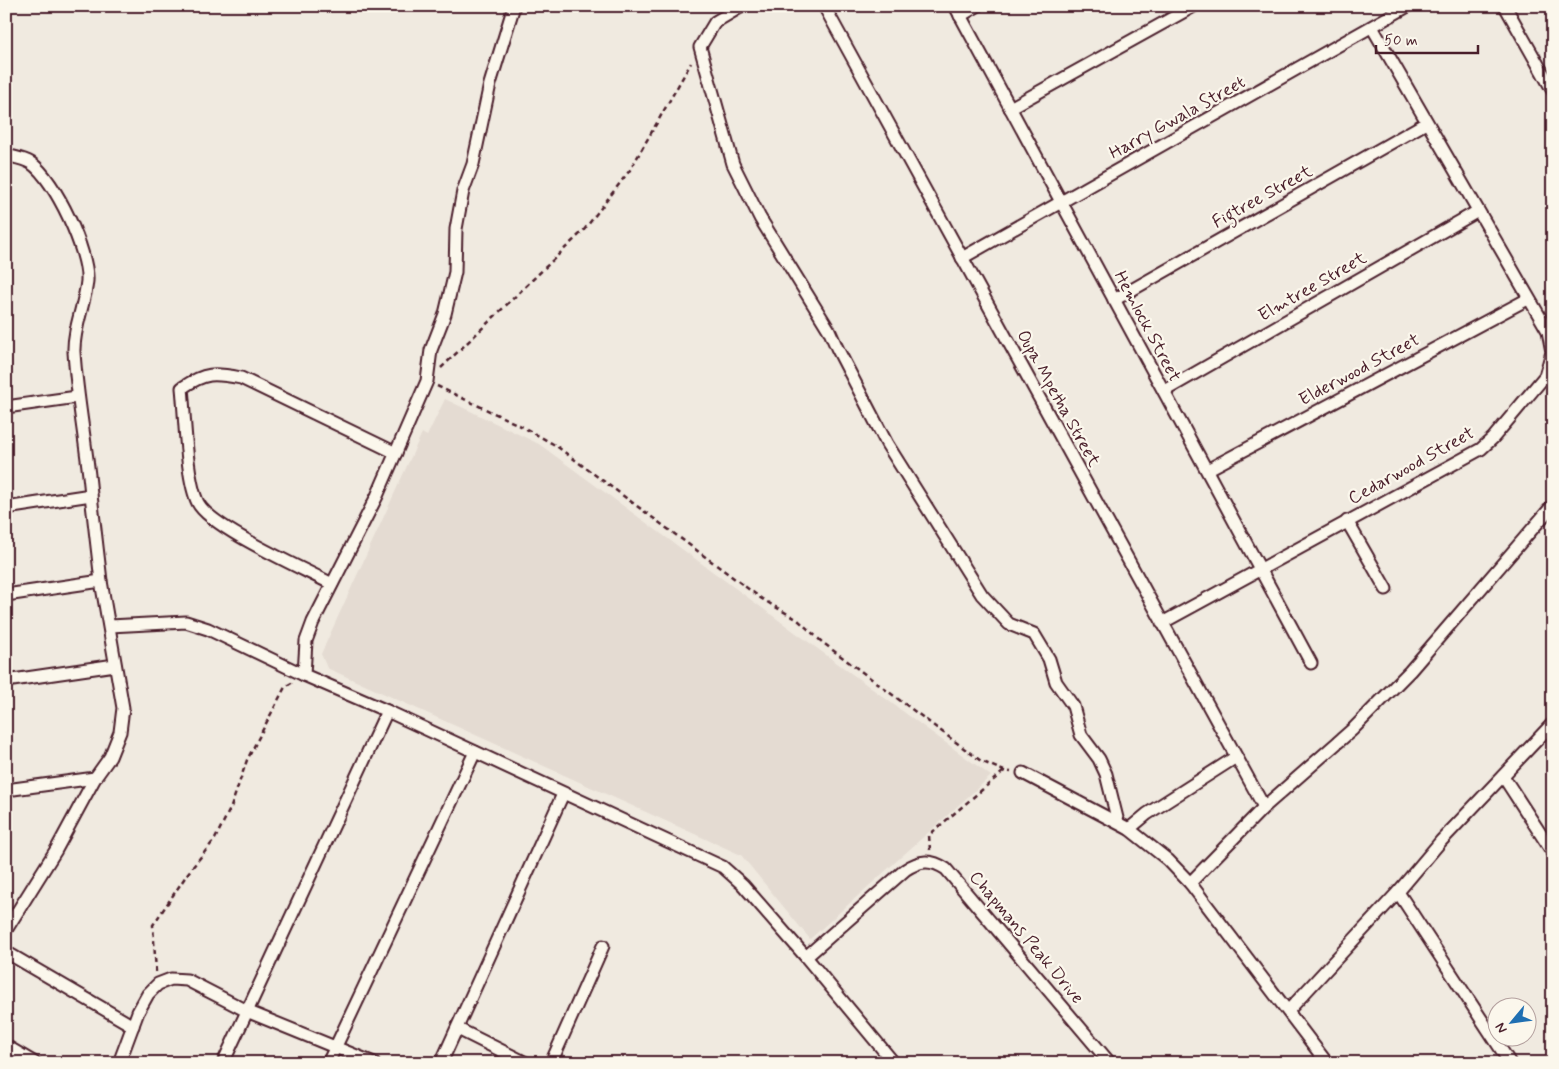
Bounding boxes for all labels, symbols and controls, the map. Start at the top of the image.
scale bar [1376,22,1479,54]
text: 50 m [1384,31,1418,51]
street label: Harry Gwala Street [1105,70,1250,165]
street label: Figtree Street [1208,159,1318,236]
street label: Elmtree Street [1254,246,1371,328]
street label: Hemlock Street [1108,267,1187,386]
street label: Oupa Mpetha Street [1011,326,1106,472]
street label: Elderwood Street [1295,328,1424,412]
street label: Cedarwood Street [1344,421,1479,511]
street label: Chapmans Peak Drive [963,866,1089,1009]
north arrow [1486,996,1536,1046]
text: N [1491,1019,1512,1036]

